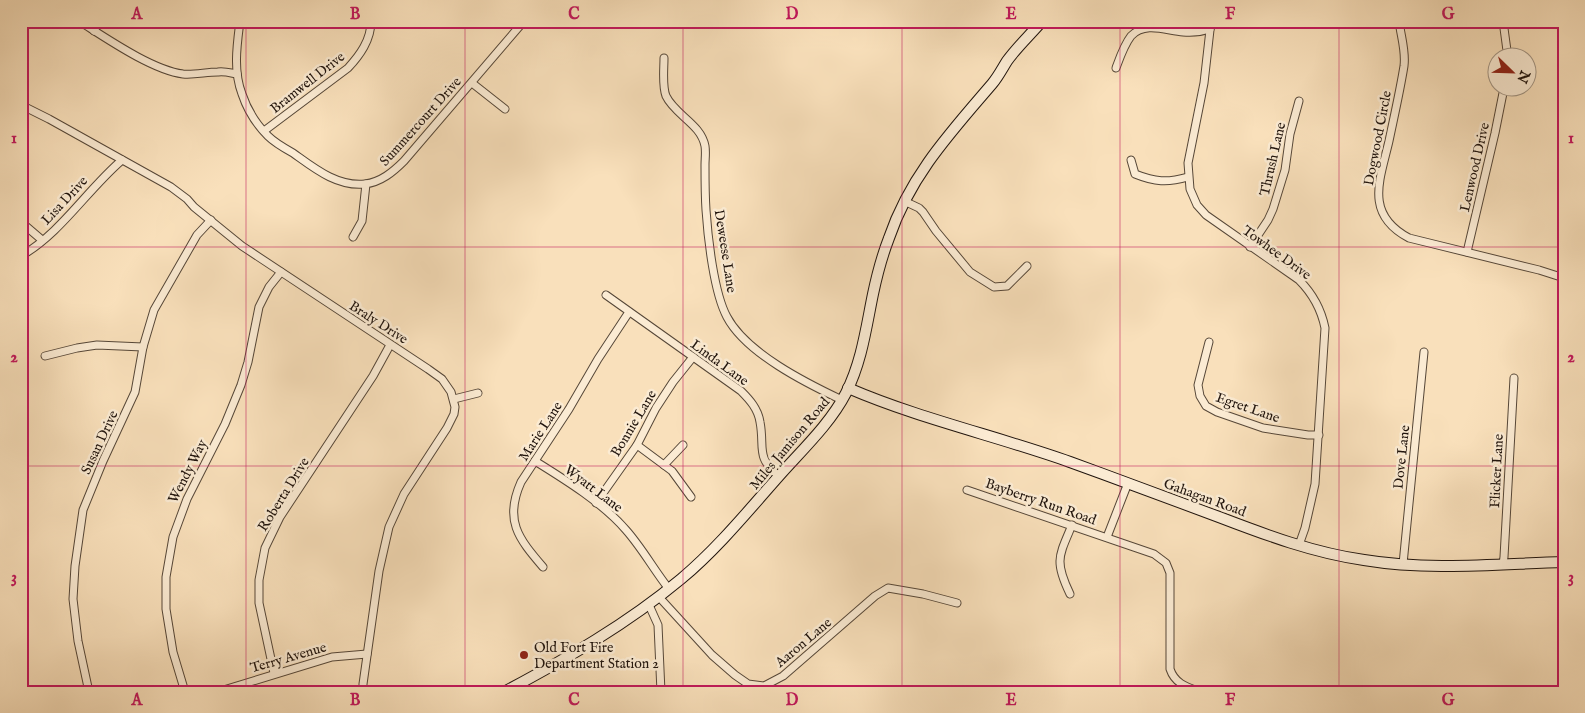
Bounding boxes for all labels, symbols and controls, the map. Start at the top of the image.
text: A [131,5,144,25]
text: B [350,5,361,25]
text: C [568,5,580,25]
text: D [786,5,799,25]
text: E [1005,5,1017,25]
text: F [1225,5,1236,25]
text: G [1442,5,1455,25]
street label: Bramwell Drive [267,48,349,118]
north arrow [1488,48,1538,98]
text: N [1512,67,1534,86]
street label: Summercourt Drive [376,73,466,170]
street label: Dogwood Circle [1360,89,1396,187]
street label: Thrush Lane [1256,120,1290,198]
street label: Lenwood Drive [1456,120,1494,214]
text: 1 [11,129,17,149]
text: 1 [1568,129,1574,149]
street label: Lisa Drive [38,172,92,229]
street label: Deweese Lane [710,208,741,295]
street label: Towhee Drive [1238,222,1315,284]
street label: Braly Drive [346,297,412,349]
street label: Linda Lane [687,336,753,390]
text: 2 [10,348,18,368]
text: 2 [1567,348,1575,368]
street label: Bonnie Lane [607,386,661,460]
street label: Egret Lane [1213,389,1283,427]
street label: Miles Jamison Road [746,393,834,494]
street label: Marie Lane [515,398,567,465]
street label: Susan Drive [77,407,123,477]
street label: Dove Lane [1390,424,1414,490]
street label: Flicker Lane [1486,433,1508,509]
street label: Wendy Way [164,436,212,506]
street label: Roberta Drive [254,454,314,535]
street label: Wyatt Lane [561,461,627,517]
street label: Bayberry Run Road [983,475,1099,530]
street label: Gahagan Road [1161,475,1249,521]
text: 3 [11,568,17,588]
text: 3 [1568,568,1574,588]
street label: Aaron Lane [771,613,836,672]
street label: Terry Avenue [248,638,329,677]
place label: Old Fort Fire Department Station 2 [534,639,659,673]
marker: Old Fort Fire Department Station 2 [518,649,530,661]
text: A [131,691,144,711]
text: B [350,691,361,711]
text: C [568,691,580,711]
text: D [786,691,799,711]
text: E [1005,691,1017,711]
text: F [1225,691,1236,711]
text: G [1442,691,1455,711]

